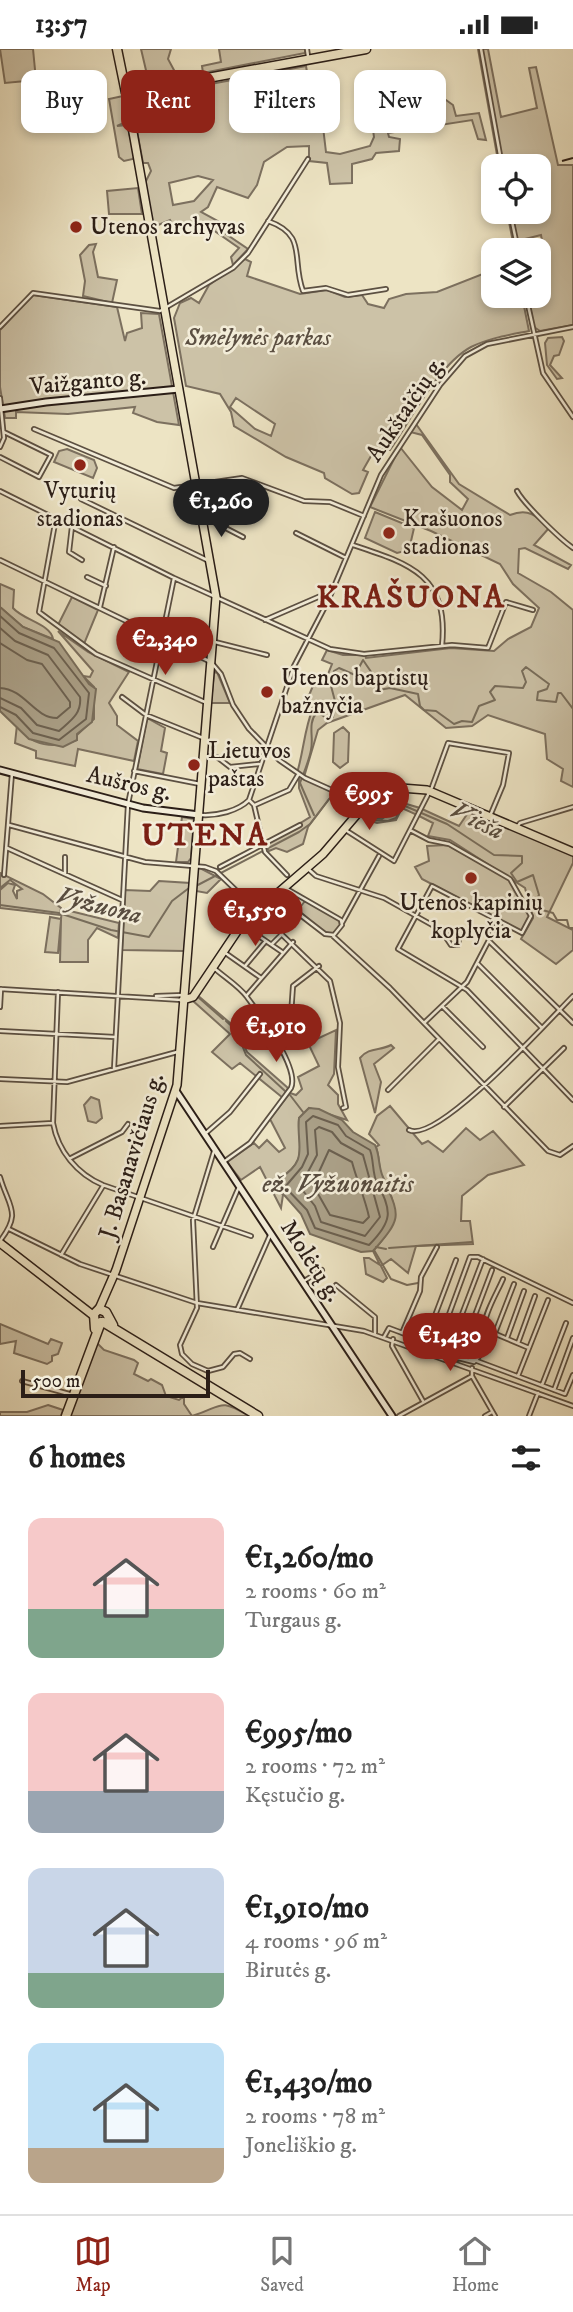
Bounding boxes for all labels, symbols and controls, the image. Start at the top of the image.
text: 13:57 [35,8,88,41]
chip: Buy [21,70,107,133]
chip: Rent [121,70,215,133]
chip: Filters [229,70,340,133]
chip: New [354,70,446,133]
map controls [481,154,551,308]
button: locate [481,154,551,224]
place label: Utenos archyvas [90,212,245,242]
marker: Utenos archyvas [68,219,84,235]
button: layers [481,238,551,308]
park label: Smėlynės parkas [184,323,331,353]
street label: Aukštaičių g. [360,350,452,468]
street label: Vaižganto g. [28,362,147,402]
marker: Vyturių stadionas [72,457,88,473]
place label: Vyturių stadionas [37,476,123,534]
pin: €1,260 [164,479,278,539]
text: €1,260 [189,487,253,516]
place label: Krašuonos stadionas [403,504,502,562]
marker: Krašuonos stadionas [381,525,397,541]
district label: KRAŠUONA [316,577,506,618]
pin: €2,340 [108,617,222,677]
text: €2,340 [132,625,198,654]
place label: Utenos baptistų bažnyčia [281,663,429,721]
marker: Utenos baptistų bažnyčia [259,684,275,700]
place label: Lietuvos paštas [207,736,291,794]
marker: Lietuvos paštas [186,757,202,773]
street label: Aušros g. [84,760,174,808]
pin: €995 [328,773,410,832]
text: €995 [345,780,393,809]
water label: Vieša [445,794,509,848]
district label: UTENA [141,816,269,856]
marker: Utenos kapinių koplyčia [463,870,479,886]
water label: Vyžuona [53,879,145,933]
pin: €1,550 [198,888,312,948]
place label: Utenos kapinių koplyčia [399,888,543,946]
text: €1,550 [223,896,287,925]
pin: €1,910 [219,1005,333,1064]
text: €1,910 [246,1012,306,1041]
street label: J. Basanavičiaus g. [92,1069,171,1244]
water label: ež. Vyžuonaitis [262,1168,415,1201]
street label: Molėtų g. [273,1214,349,1308]
pin: €1,430 [393,1313,507,1373]
text: €1,430 [419,1321,481,1350]
scale bar [21,1367,210,1399]
text: 500 m [32,1370,80,1393]
icon: filters [507,1439,545,1477]
text: 6 homes [28,1440,125,1477]
text: €1,260/mo [245,1540,373,1577]
icon: home [84,1546,168,1630]
text: 2 rooms · 60 m² [245,1577,386,1606]
text: Turgaus g. [245,1606,342,1635]
text: €995/mo [245,1715,352,1752]
icon: home [84,1721,168,1805]
text: 2 rooms · 72 m² [245,1752,385,1781]
text: Kęstučio g. [245,1781,345,1810]
text: €1,910/mo [245,1890,369,1927]
icon: home [84,1896,168,1980]
text: 4 rooms · 96 m² [245,1927,387,1956]
text: Birutės g. [245,1956,331,1985]
text: €1,430/mo [245,2065,372,2102]
icon: home [84,2071,168,2155]
text: 2 rooms · 78 m² [245,2102,385,2131]
text: Joneliškio g. [245,2131,357,2160]
tab: Map [74,2232,112,2297]
tab: Saved [260,2232,304,2297]
tab: Home [452,2232,499,2297]

